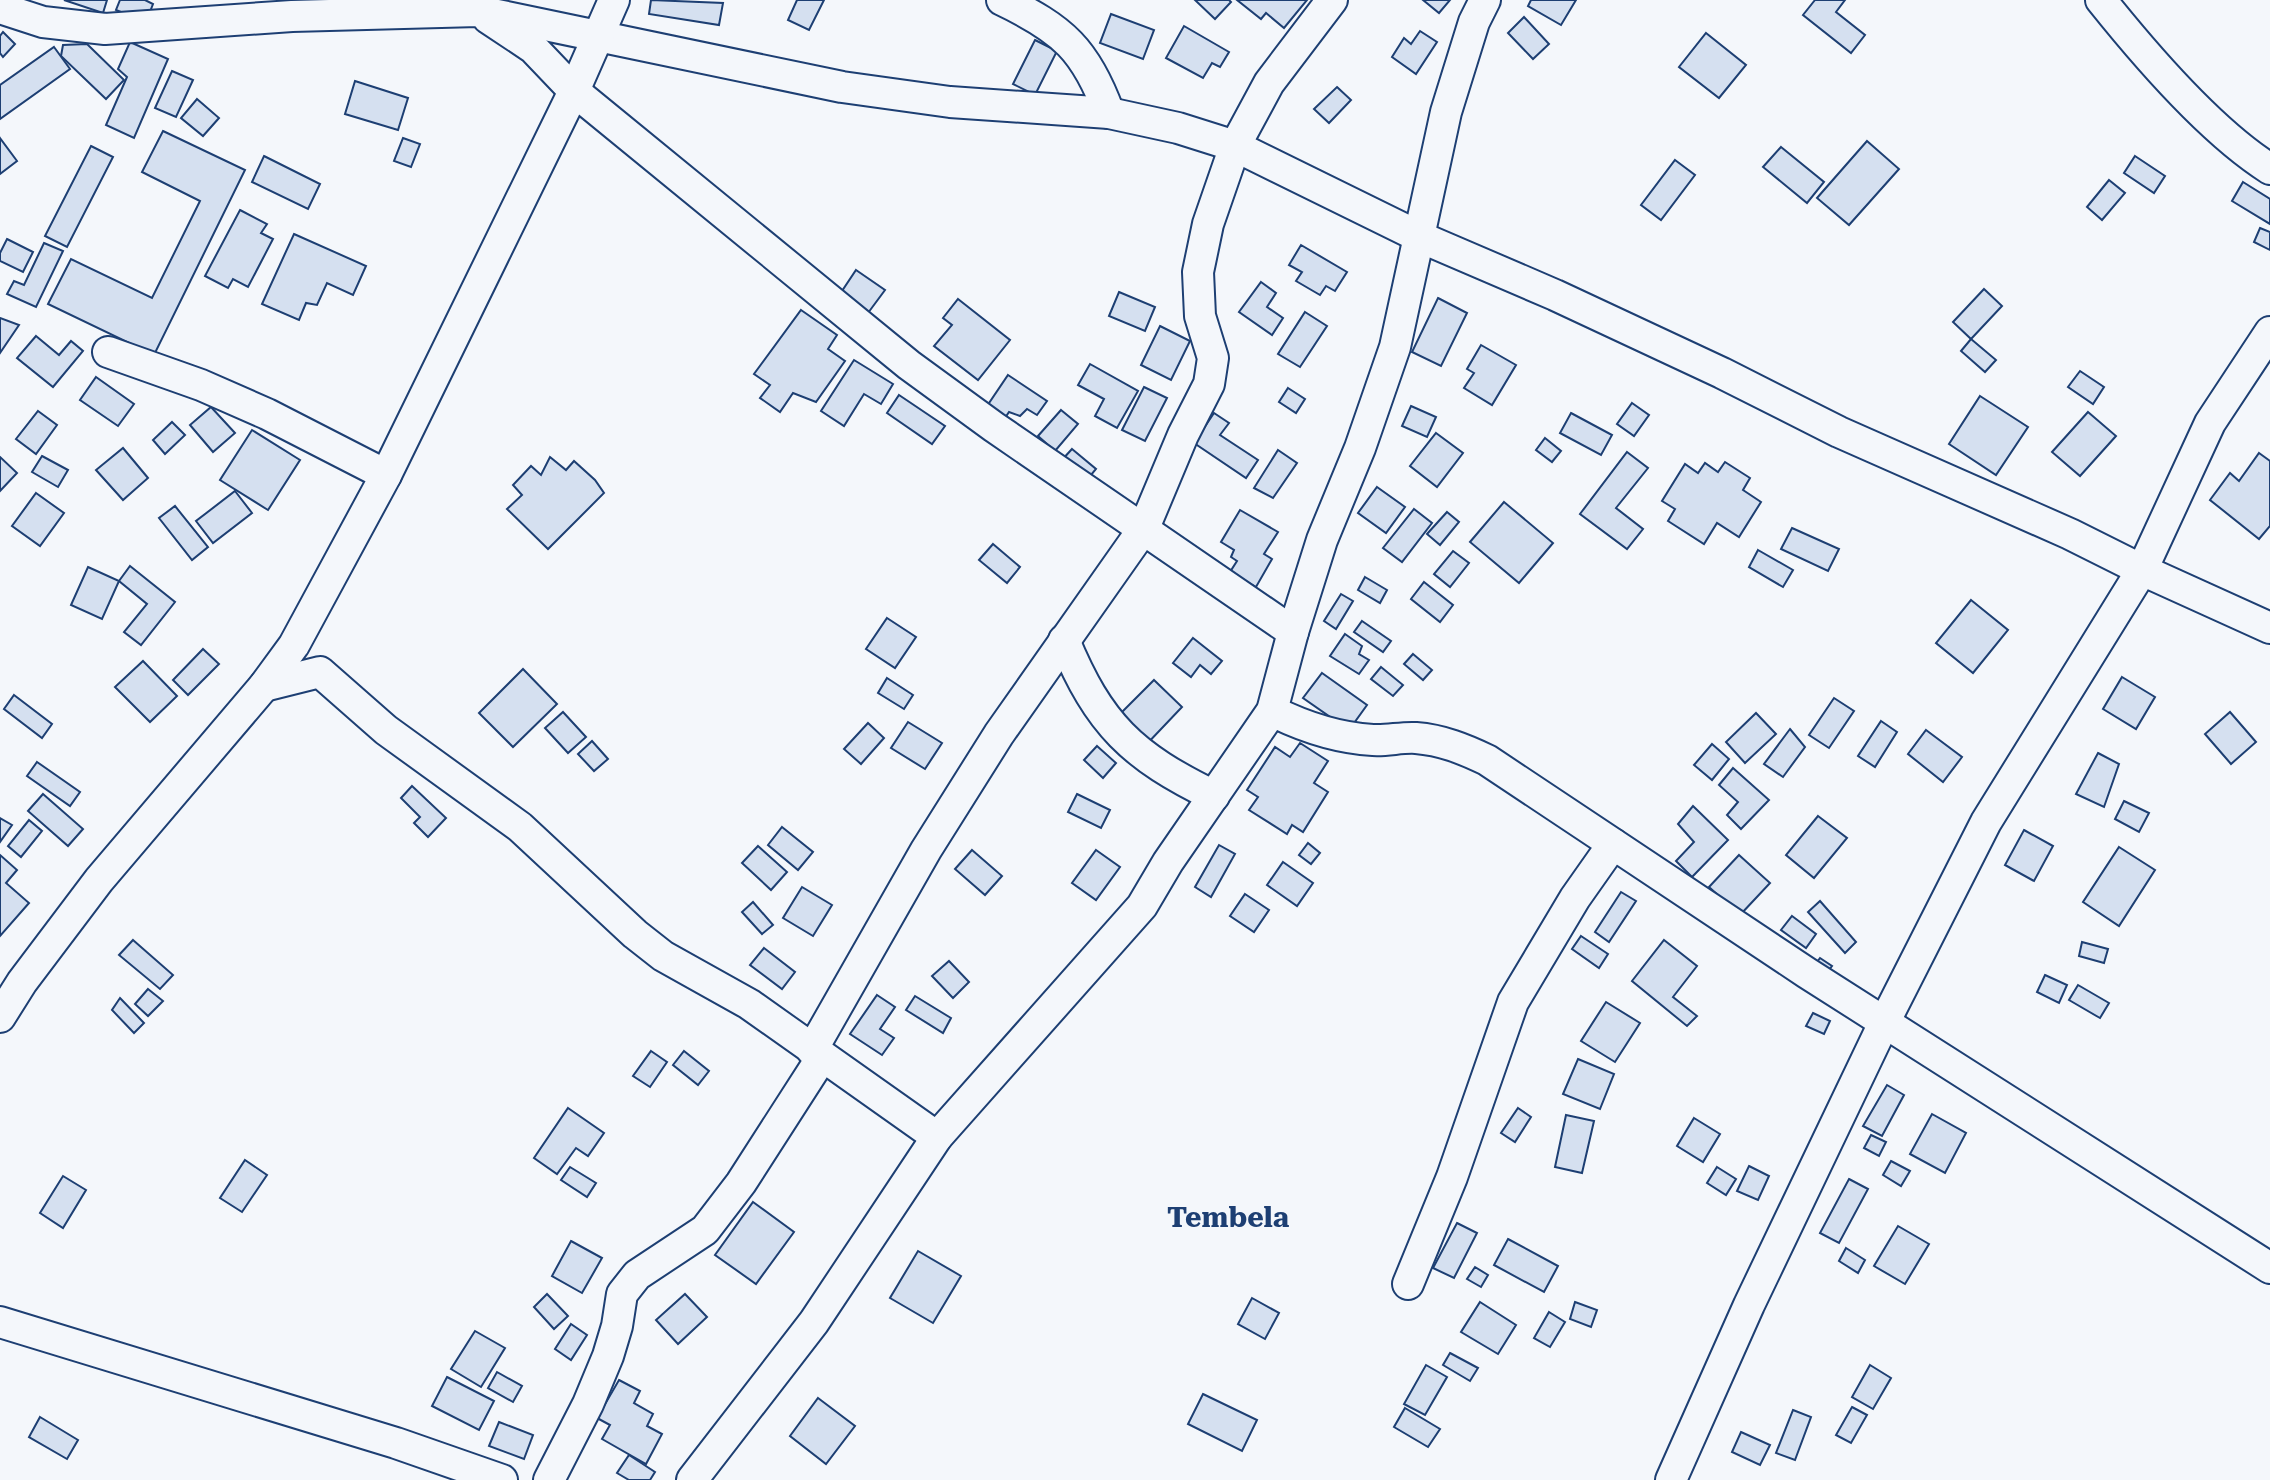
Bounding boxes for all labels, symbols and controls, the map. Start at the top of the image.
district label: Tembela [1167,1201,1290,1234]

